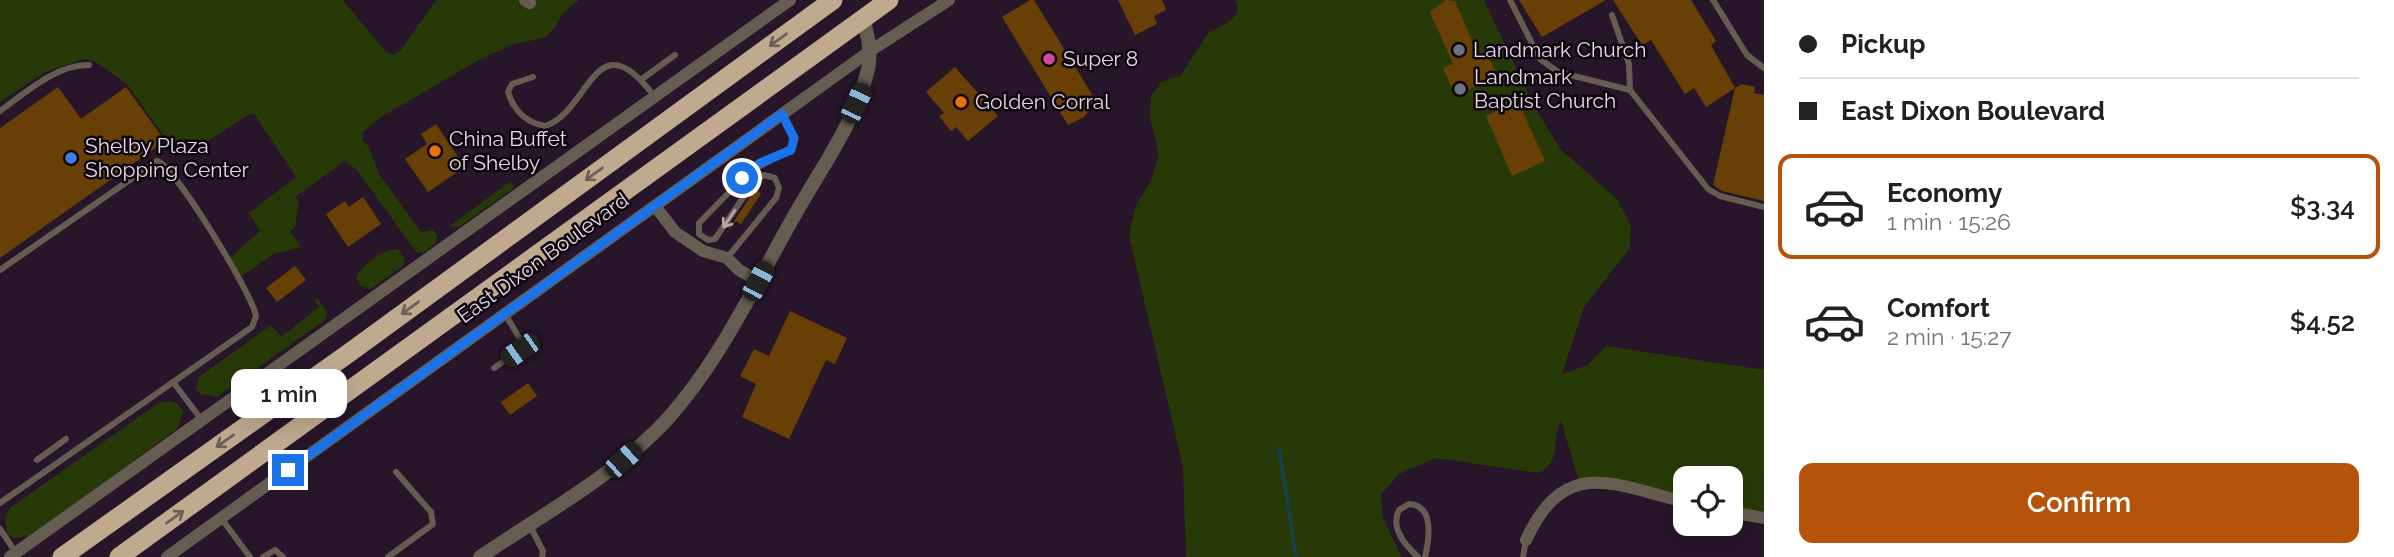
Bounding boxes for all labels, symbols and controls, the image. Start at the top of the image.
text: Pickup [1841,29,1926,59]
one-way arrow [769,33,788,47]
place label: Landmark Church [1473,37,1647,62]
marker: Landmark Church [1451,42,1467,58]
place label: Super 8 [1063,46,1138,71]
marker: Super 8 [1041,51,1057,67]
place label: Landmark Baptist Church [1474,64,1616,113]
car [838,80,875,126]
marker: Landmark Baptist Church [1452,81,1468,97]
place label: Golden Corral [975,89,1110,114]
marker: Golden Corral [953,94,969,110]
text: East Dixon Boulevard [1841,96,2105,126]
place label: China Buffet of Shelby [449,126,567,175]
place label: Shelby Plaza Shopping Center [85,133,250,182]
marker: China Buffet of Shelby [427,143,443,159]
marker: Shelby Plaza Shopping Center [63,150,79,166]
route start [726,162,758,194]
one-way arrow [585,167,604,181]
icon: car [1803,175,1866,238]
text: Economy [1887,178,2002,208]
street label: East Dixon Boulevard [452,187,633,328]
text: $3.34 [2290,192,2355,222]
one-way arrow [722,208,736,228]
text: 1 min · 15:26 [1887,208,2011,235]
car [739,258,778,304]
icon: car [1803,290,1866,353]
text: Comfort [1887,293,1990,323]
one-way arrow [401,301,420,315]
text: $4.52 [2290,307,2355,337]
text: 2 min · 15:27 [1887,323,2011,350]
car [497,329,544,371]
callout: 1 min [230,368,346,418]
text: 1 min [260,380,318,407]
one-way arrow [216,434,235,448]
car [601,438,646,482]
route end [272,454,304,486]
button: Confirm [1799,463,2359,543]
map controls [1673,466,1743,536]
button: locate [1673,466,1743,536]
one-way arrow [165,510,184,524]

